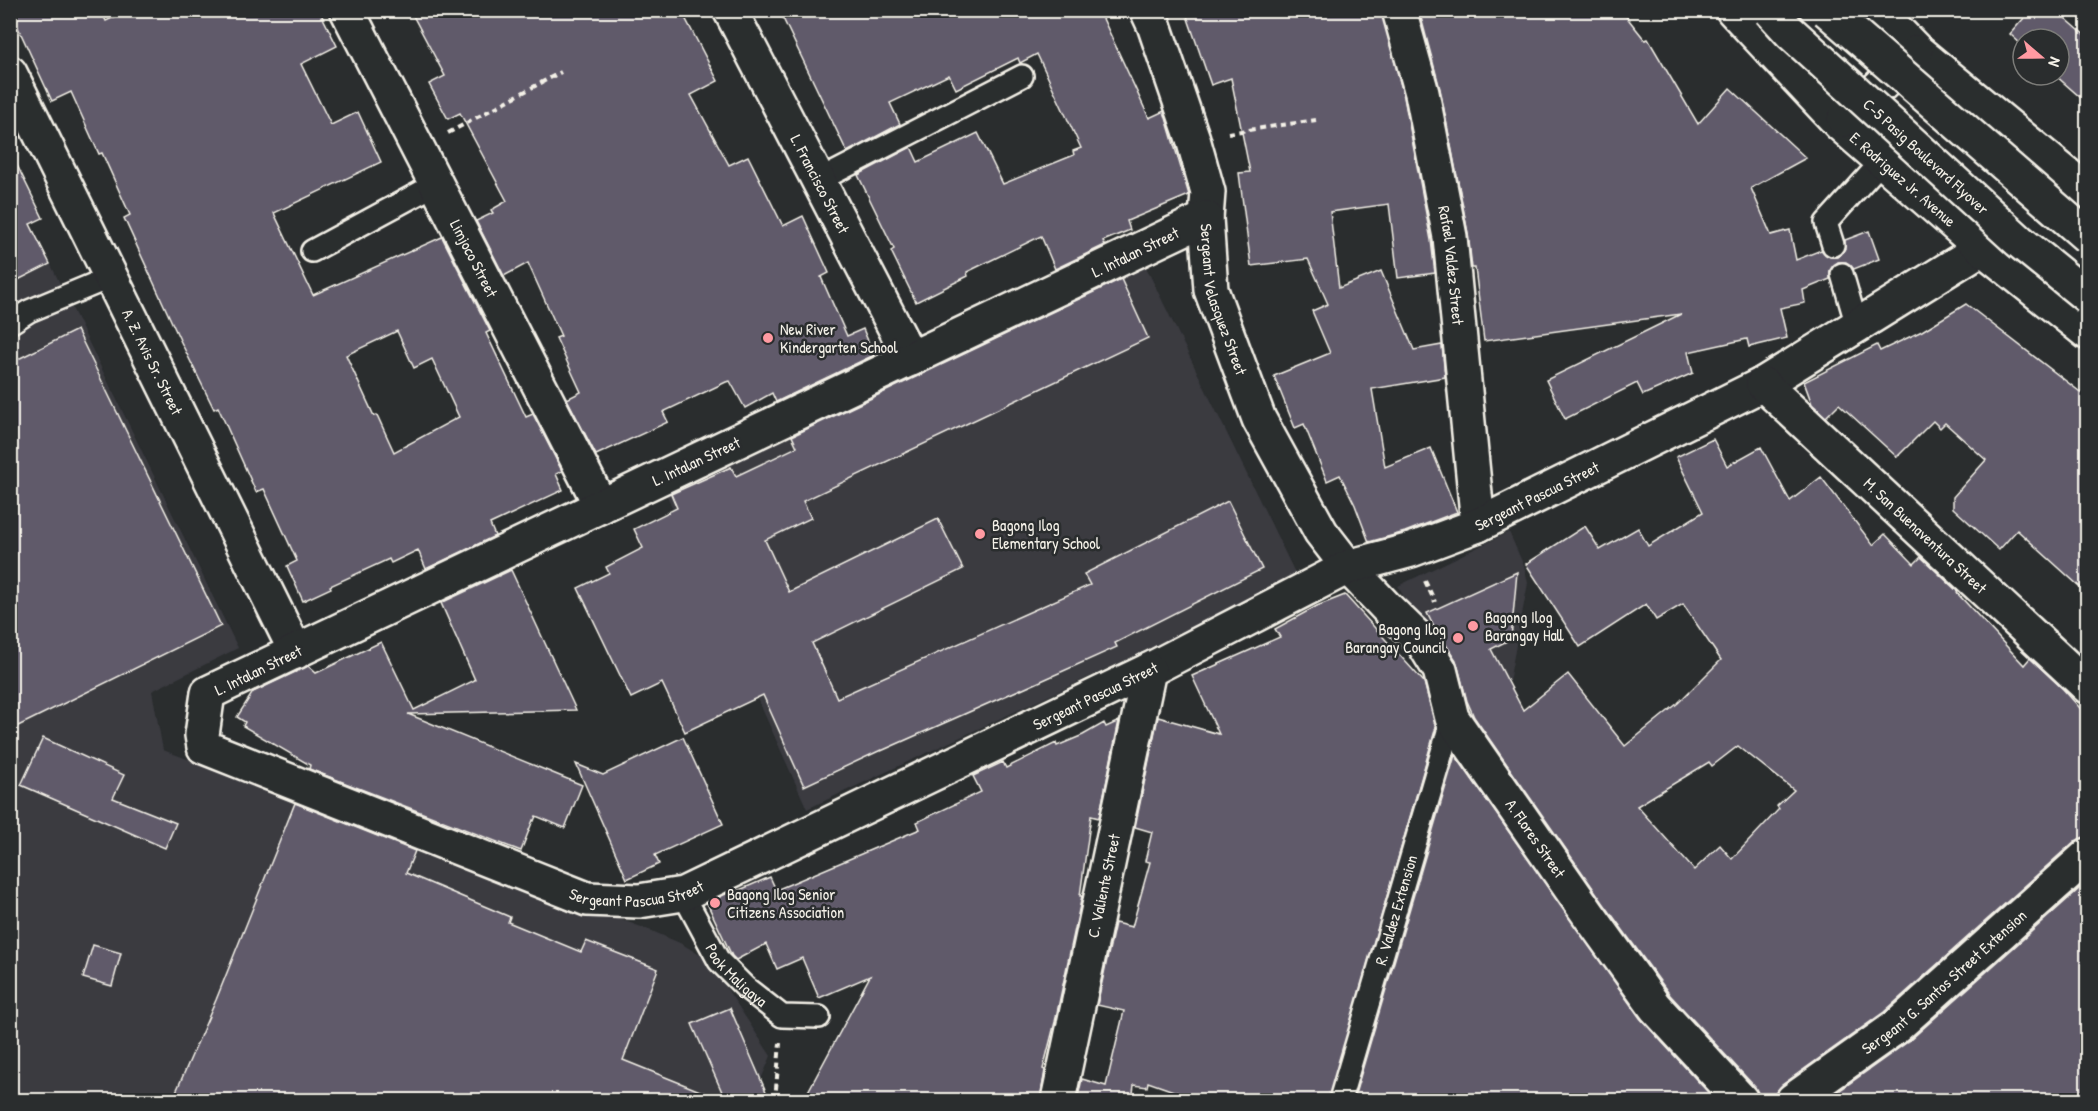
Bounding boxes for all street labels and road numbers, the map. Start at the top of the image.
street label: C-5 Pasig Boulevard Flyover [1858,93,1994,219]
street label: E. Rodriguez Jr. Avenue [1845,127,1961,232]
street label: L. Francisco Street [786,131,855,238]
street label: Rafael Valdez Street [1433,204,1470,326]
street label: Limjoco Street [445,216,503,301]
street label: L. Intalan Street [1088,221,1183,283]
street label: Sergeant Velasquez Street [1195,223,1253,378]
street label: A. Z. Avis Sr. Street [117,305,188,419]
street label: L. Intalan Street [649,431,744,491]
street label: Sergeant Pascua Street [1471,456,1603,536]
street label: M. San Buenaventura Street [1859,472,1992,599]
street label: L. Intalan Street [211,639,306,701]
street label: Sergeant Pascua Street [1029,656,1162,735]
street label: A. Flores Street [1501,795,1571,883]
street label: C. Valiente Street [1082,831,1125,940]
street label: R. Valdez Extension [1369,852,1422,968]
street label: Sergeant Pascua Street [566,875,708,912]
street label: Sergeant G. Santos Street Extension [1857,904,2031,1059]
street label: Pook Maligaya [701,939,772,1012]

